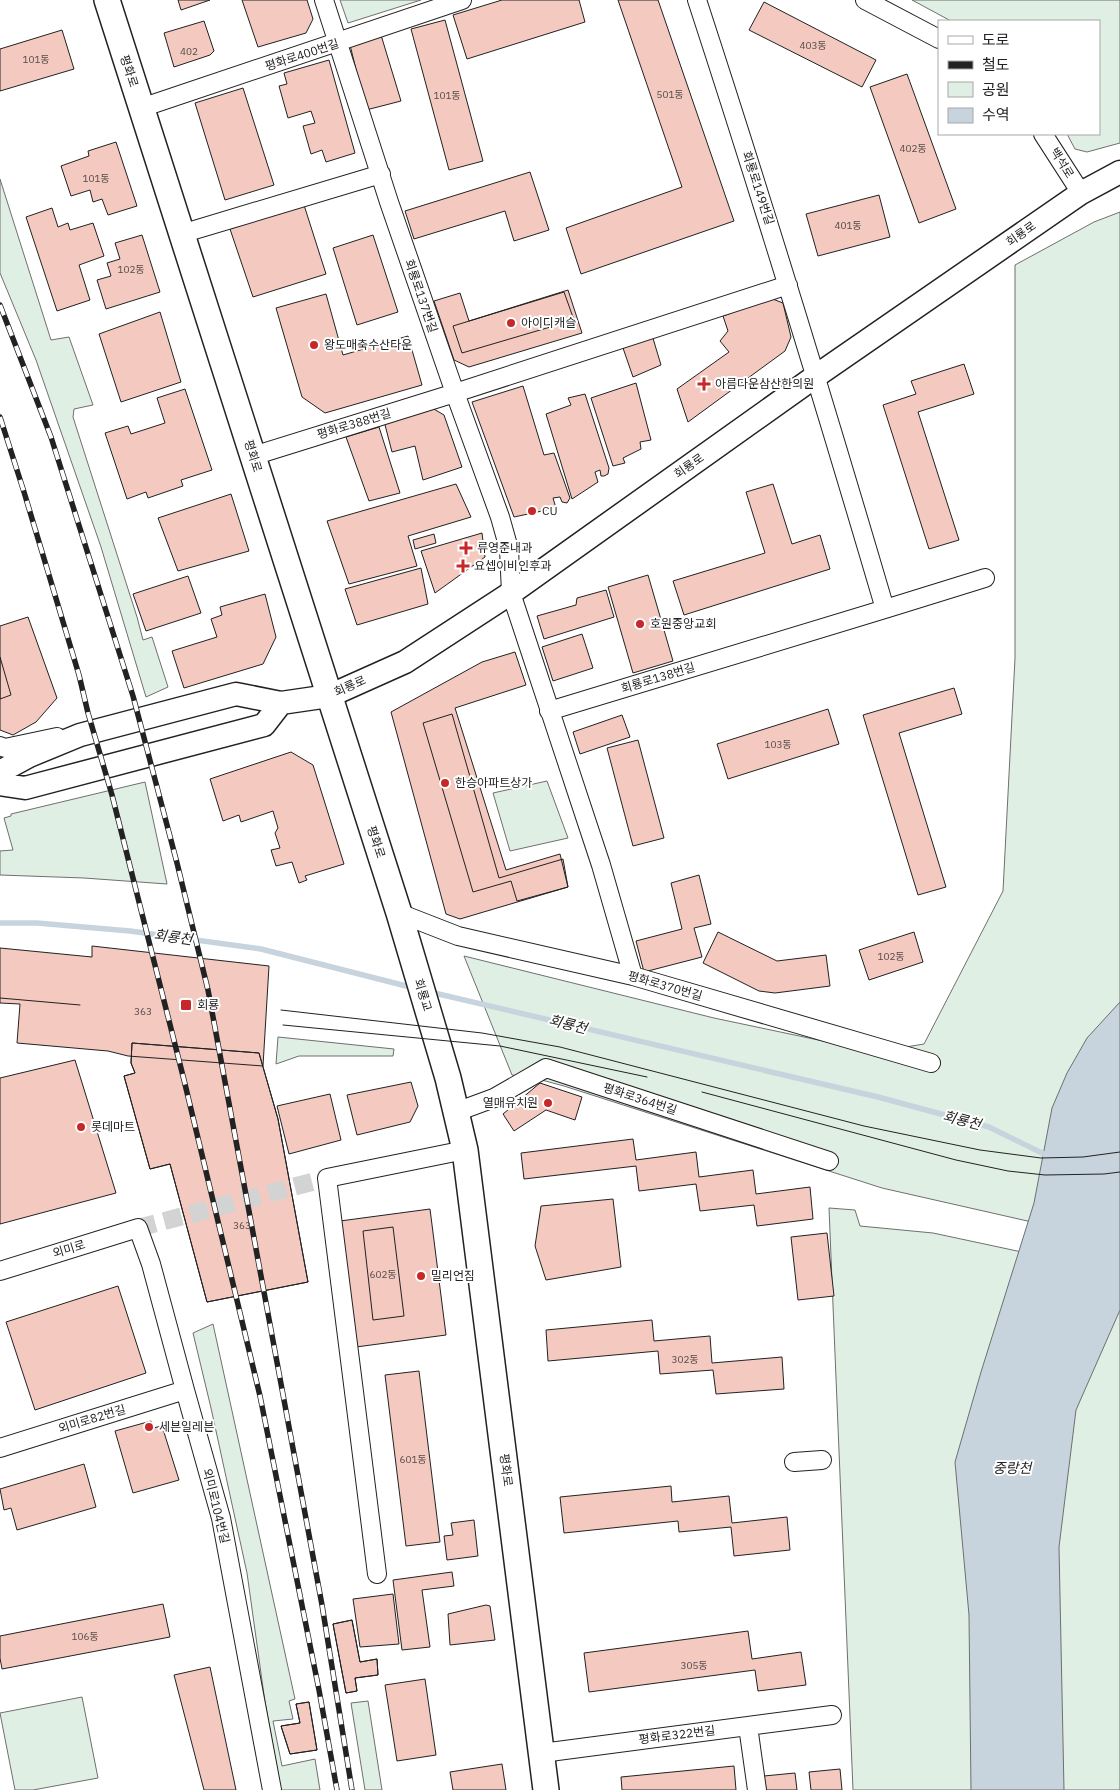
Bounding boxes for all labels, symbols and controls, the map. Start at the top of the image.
legend [938,20,1100,135]
text: 도로 [982,30,1010,49]
street label: 평화로400번길 [263,36,341,74]
house number: 403동 [799,39,827,52]
house number: 402 [180,45,198,58]
house number: 101동 [22,53,50,66]
street label: 평화로 [117,53,142,89]
text: 철도 [982,55,1010,74]
text: 공원 [982,80,1010,99]
house number: 501동 [656,88,684,101]
house number: 101동 [433,89,461,102]
text: 수역 [982,105,1010,124]
house number: 402동 [899,142,927,155]
street label: 백석로 [1047,145,1078,181]
street label: 회룡로149번길 [739,149,777,227]
house number: 101동 [82,172,110,185]
street label: 회룡로 [1003,218,1039,249]
house number: 401동 [834,219,862,232]
street label: 회룡로137번길 [402,257,441,335]
house number: 102동 [117,263,145,276]
place label: 아이디캐슬 [521,315,576,330]
marker: 아이디캐슬 [505,317,517,329]
place label: 왕도매축수산타운 [324,337,412,352]
marker: 왕도매축수산타운 [308,339,320,351]
place label: 아름다운삼산한의원 [715,376,814,391]
marker: 아름다운삼산한의원 [697,377,711,391]
street label: 평화로388번길 [315,405,393,442]
street label: 평화로 [241,438,265,474]
street label: 회룡로 [671,450,707,481]
place label: CU [542,503,558,518]
marker: CU [526,505,538,517]
place label: 류영준내과 [477,540,532,555]
marker: 류영준내과 [459,541,473,555]
place label: 요셉이비인후과 [474,558,551,573]
marker: 요셉이비인후과 [456,559,470,573]
place label: 호원중앙교회 [650,616,716,631]
marker: 호원중앙교회 [634,618,646,630]
street label: 회룡로138번길 [619,659,697,696]
street label: 회룡로 [332,672,368,699]
house number: 103동 [764,738,792,751]
place label: 한승아파트상가 [455,775,532,790]
marker: 한승아파트상가 [439,777,451,789]
street label: 평화로 [364,824,389,860]
water label: 회룡천 [153,925,194,949]
house number: 102동 [877,950,905,963]
street label: 평화로370번길 [626,968,704,1003]
street label: 회룡교 [411,977,435,1013]
place label: 회룡 [197,997,219,1012]
marker: 회룡 [179,998,193,1012]
house number: 363 [134,1005,152,1018]
water label: 회룡천 [547,1011,590,1038]
street label: 평화로364번길 [601,1080,679,1118]
place label: 열매유치원 [483,1095,538,1110]
marker: 열매유치원 [542,1097,554,1109]
water label: 회룡천 [941,1107,984,1134]
place label: 롯데마트 [91,1119,135,1134]
marker: 롯데마트 [75,1121,87,1133]
house number: 363 [233,1219,251,1232]
street label: 외미로 [51,1237,87,1261]
house number: 602동 [369,1268,397,1281]
place label: 밀리언짐 [431,1268,475,1283]
marker: 밀리언짐 [415,1270,427,1282]
house number: 302동 [671,1353,699,1366]
street label: 외미로82번길 [56,1401,127,1436]
place label: 세븐일레븐 [159,1419,214,1434]
marker: 세븐일레븐 [143,1421,155,1433]
house number: 601동 [399,1453,427,1466]
street label: 평화로 [497,1453,516,1487]
water label: 중랑천 [993,1459,1032,1477]
street label: 외미로104번길 [200,1467,233,1545]
house number: 106동 [71,1630,99,1643]
house number: 305동 [680,1659,708,1672]
street label: 평화로322번길 [638,1722,716,1747]

